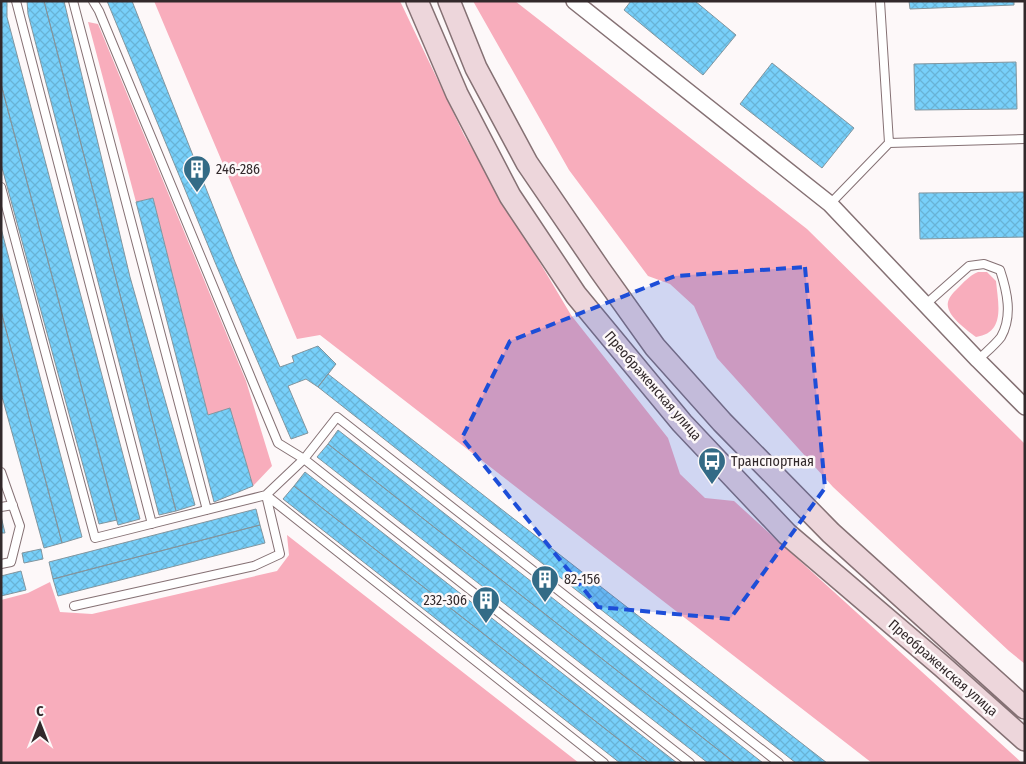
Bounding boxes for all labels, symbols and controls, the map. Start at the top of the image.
building icon: 246-286 [182,154,212,193]
place label: 246-286 [216,161,260,178]
street label: Преображенская улица [601,328,705,444]
bus stop icon: Транспортная [697,446,727,485]
place label: Транспортная [731,453,814,470]
building icon: 82-156 [530,564,560,603]
place label: 82-156 [564,571,600,588]
building icon: 232-306 [471,585,501,624]
place label: 232-306 [424,592,467,609]
street label: Преображенская улица [885,616,1001,720]
north arrow [15,699,65,749]
text: С [36,703,44,720]

